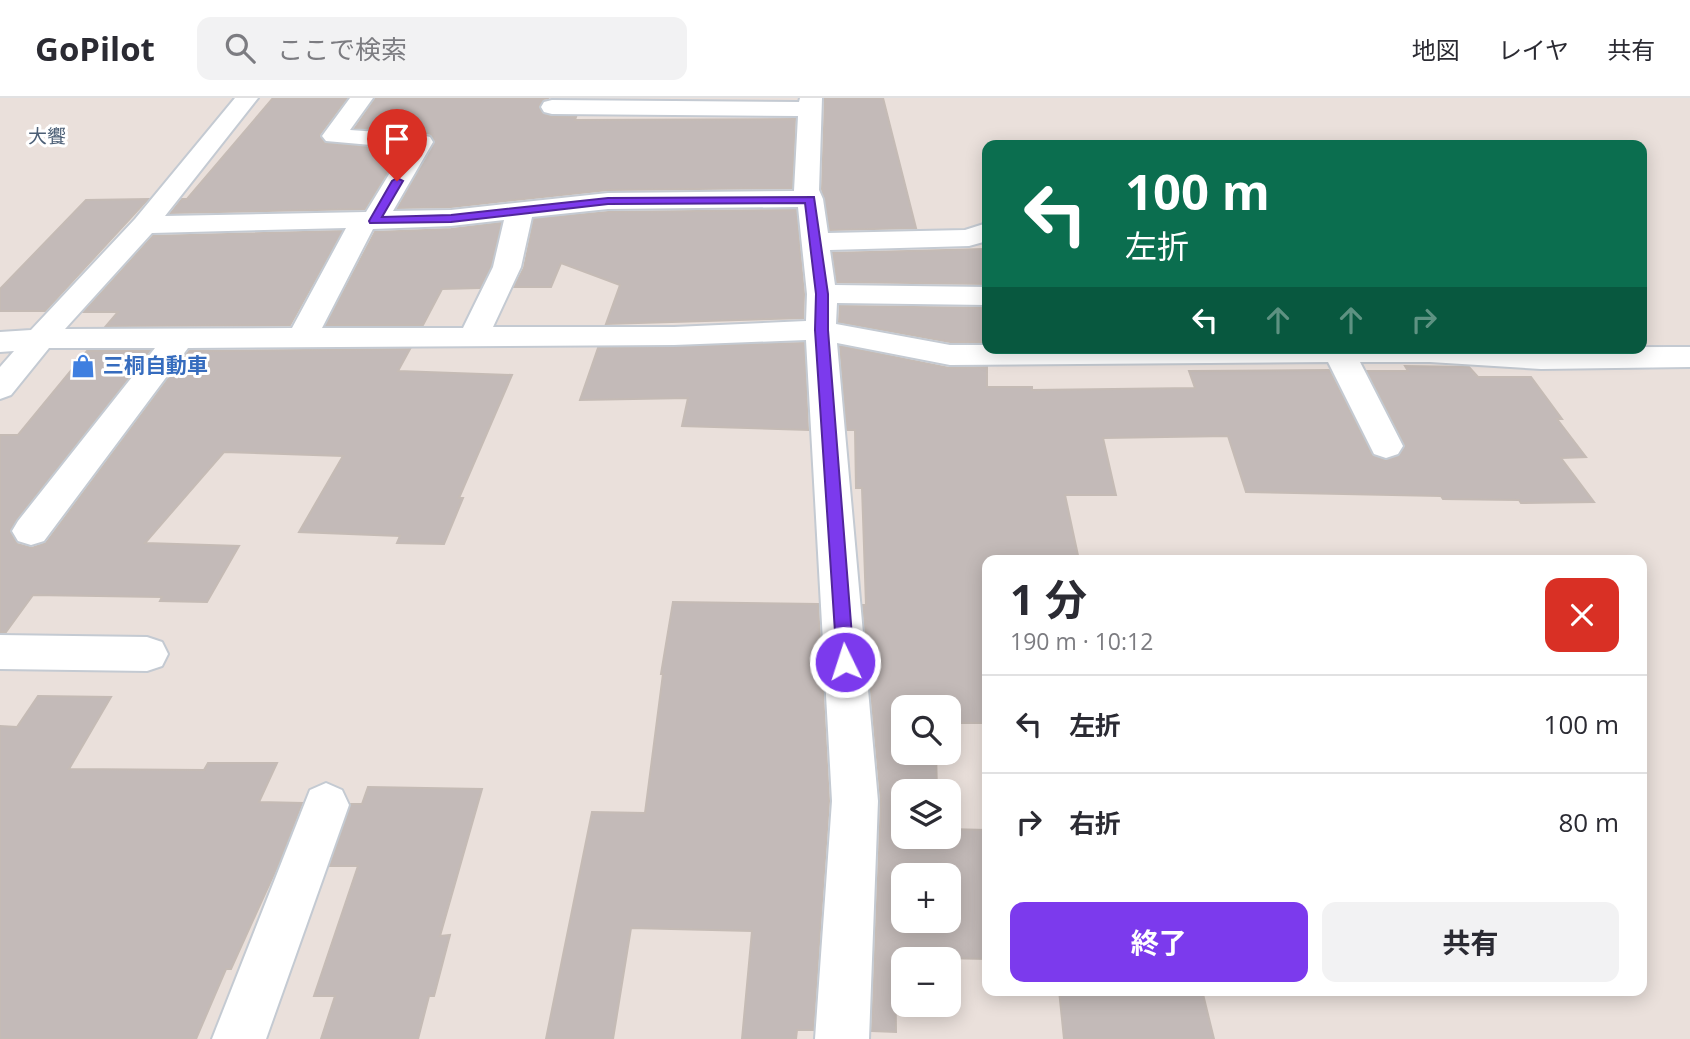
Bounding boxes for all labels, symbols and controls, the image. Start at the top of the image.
search box [197,17,687,80]
text: GoPilot [35,26,155,71]
icon: search [221,29,259,67]
text: ここで検索 [277,31,407,67]
text: 地図 [1412,33,1460,66]
text: レイヤ [1498,33,1569,66]
text: 共有 [1607,33,1655,66]
pin [367,109,427,181]
icon: arrive [378,120,416,158]
district label: 大饗 [28,123,66,149]
text: 100 m [1125,158,1270,224]
icon: left [1010,168,1101,259]
text: 左折 [1125,224,1189,267]
icon: left [1186,301,1224,339]
icon: ahead [1259,301,1297,339]
icon: ahead [1332,301,1370,339]
icon: right [1405,301,1443,339]
place label: 三桐自動車 [103,351,208,379]
shop icon: 三桐自動車 [69,352,97,380]
text: 1 分 [1010,570,1087,627]
button: close [1545,578,1619,652]
position arrow [808,625,882,699]
text: 190 m · 10:12 [1010,625,1153,657]
map controls [891,695,961,1017]
button: search [891,695,961,765]
icon: left [1010,705,1048,743]
text: 100 m [1544,706,1619,742]
text: 左折 [1069,707,1121,743]
button: layers [891,779,961,849]
icon: right [1010,803,1048,841]
text: 80 m [1558,804,1619,840]
text: 右折 [1069,805,1121,841]
button: + [891,863,961,933]
button: 終了 [1010,902,1308,982]
button: 共有 [1322,902,1619,982]
button: − [891,947,961,1017]

